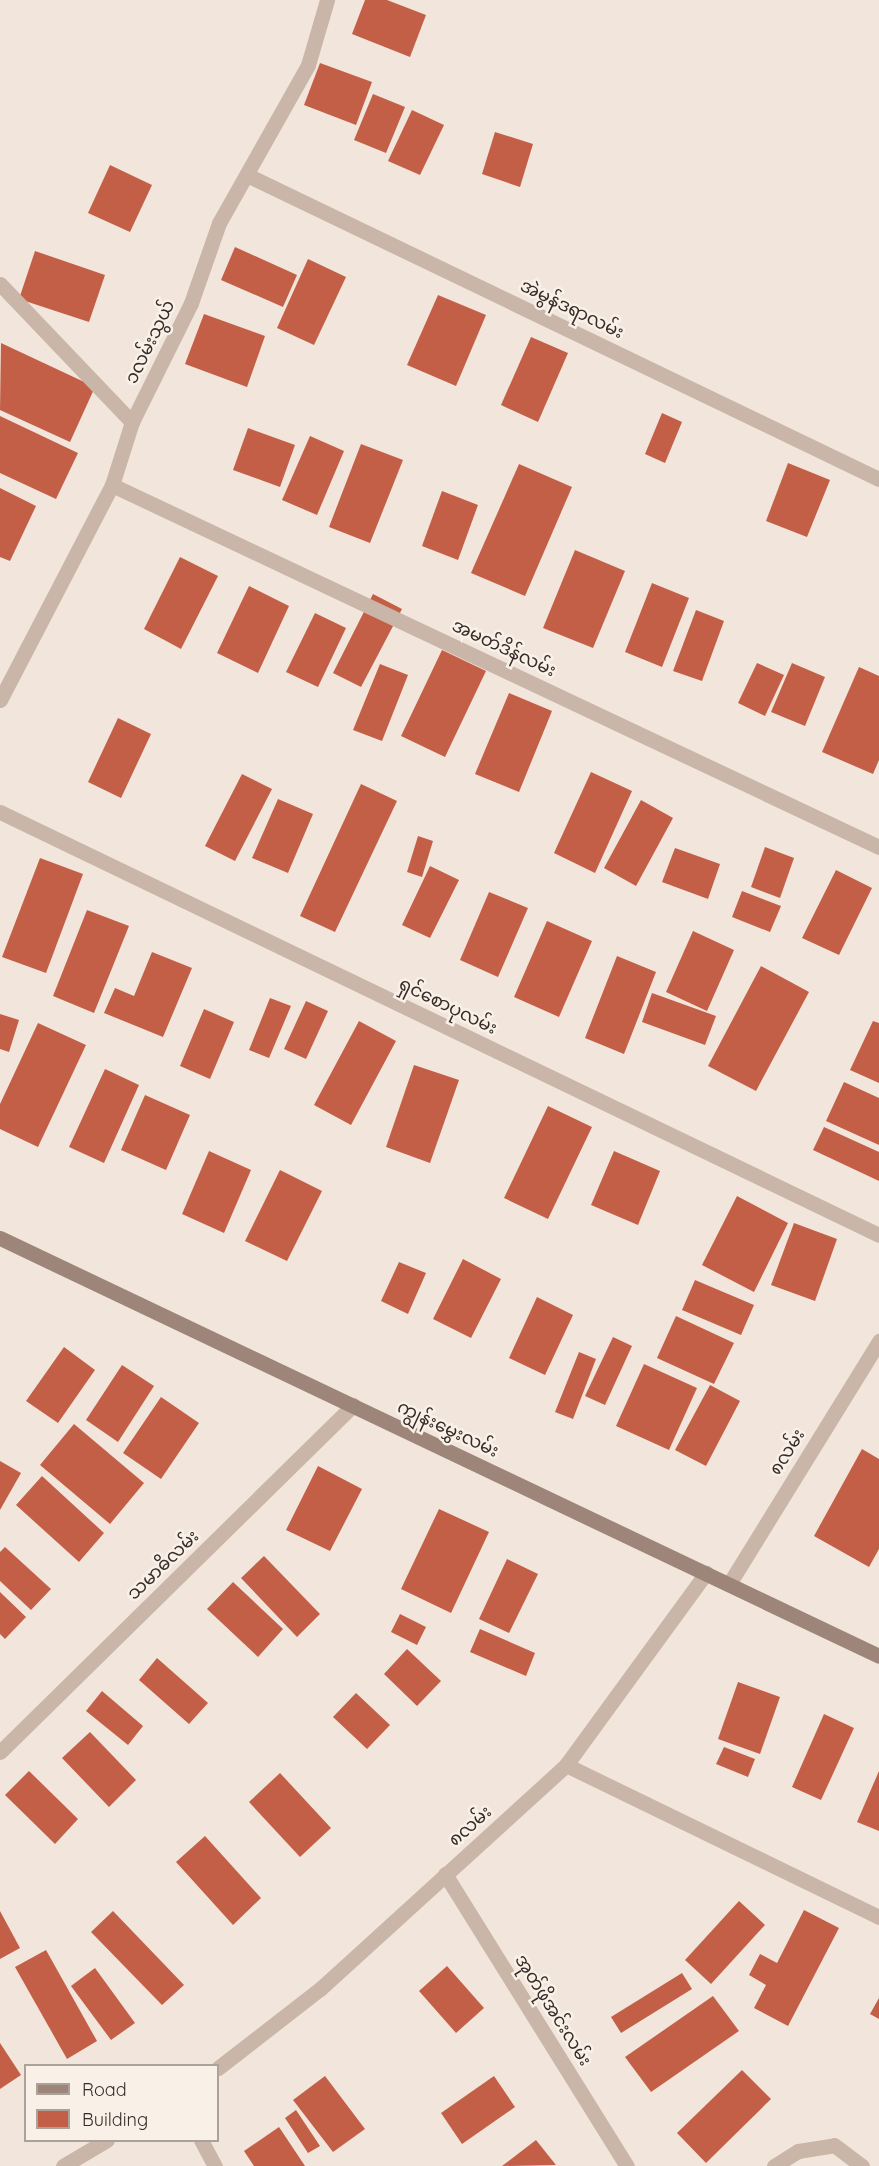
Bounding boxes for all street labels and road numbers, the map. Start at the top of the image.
street label: အဲမွန်ဒရာလမ်း [517,275,627,343]
street label: ၁လမ်းသွယ် [120,297,180,387]
street label: အမတ်ဒိန်လမ်း [449,615,559,681]
street label: ရှင်စောပုလမ်း [396,973,500,1039]
street label: ကျွန်းမွှေးလမ်း [394,1396,502,1462]
street label: ၈လမ်း [764,1425,810,1479]
street label: သမာဓိလမ်း [123,1525,203,1605]
street label: ၈လမ်း [444,1801,496,1851]
street label: အုတ်ဖိုအင်းလမ်း [510,1950,596,2070]

